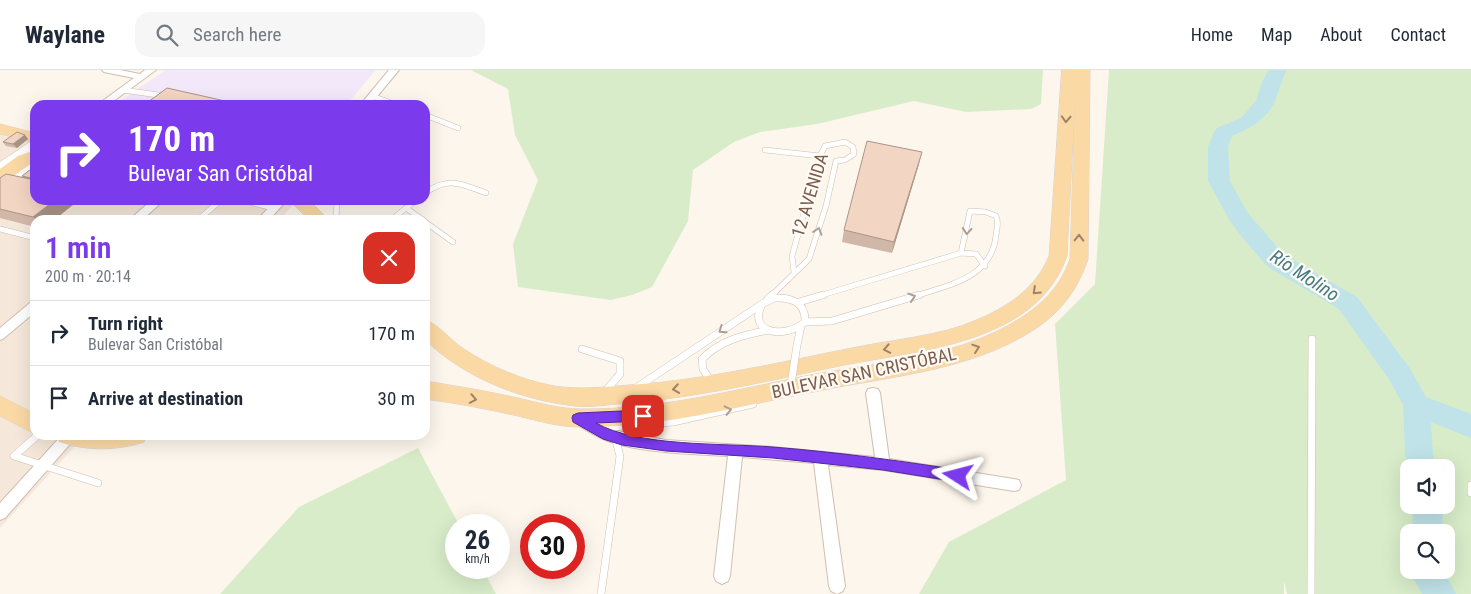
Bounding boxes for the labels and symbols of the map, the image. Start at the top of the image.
one-way arrow [1061,115,1072,123]
street label: 12 AVENIDA [787,150,832,239]
one-way arrow [961,227,972,235]
one-way arrow [812,228,822,236]
one-way arrow [1074,234,1084,242]
water label: Río Molino [1266,245,1343,306]
one-way arrow [1032,285,1041,294]
one-way arrow [907,293,916,303]
one-way arrow [718,324,727,334]
street label: BULEVAR SAN CRISTÓBAL [770,343,959,402]
one-way arrow [883,343,891,353]
one-way arrow [972,344,980,354]
one-way arrow [672,383,680,394]
one-way arrow [469,393,477,403]
pin [622,395,664,437]
one-way arrow [724,405,733,416]
position arrow [931,449,983,501]
speed limit sign: 30 [520,514,585,579]

